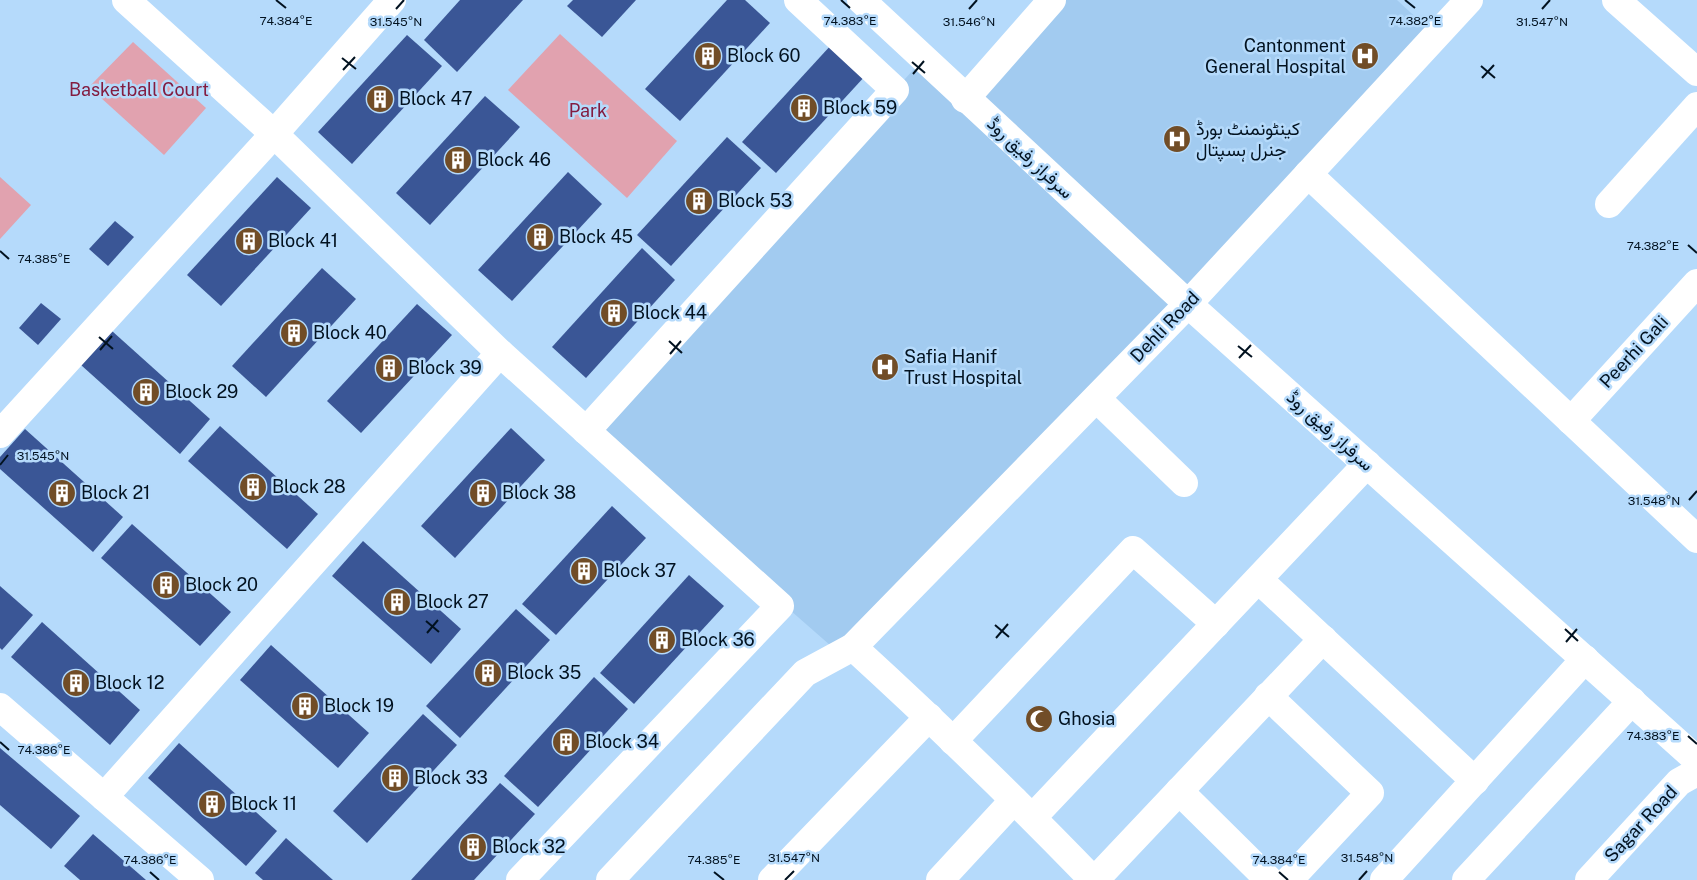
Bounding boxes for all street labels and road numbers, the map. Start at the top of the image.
street label: سرفراز رفیق روڈ [983,113,1077,203]
street label: Dehli Road [1126,287,1203,366]
street label: Peerhi Gali [1595,311,1672,392]
street label: سرفراز رفیق روڈ [1282,386,1378,476]
street label: Sagar Road [1600,781,1681,866]

